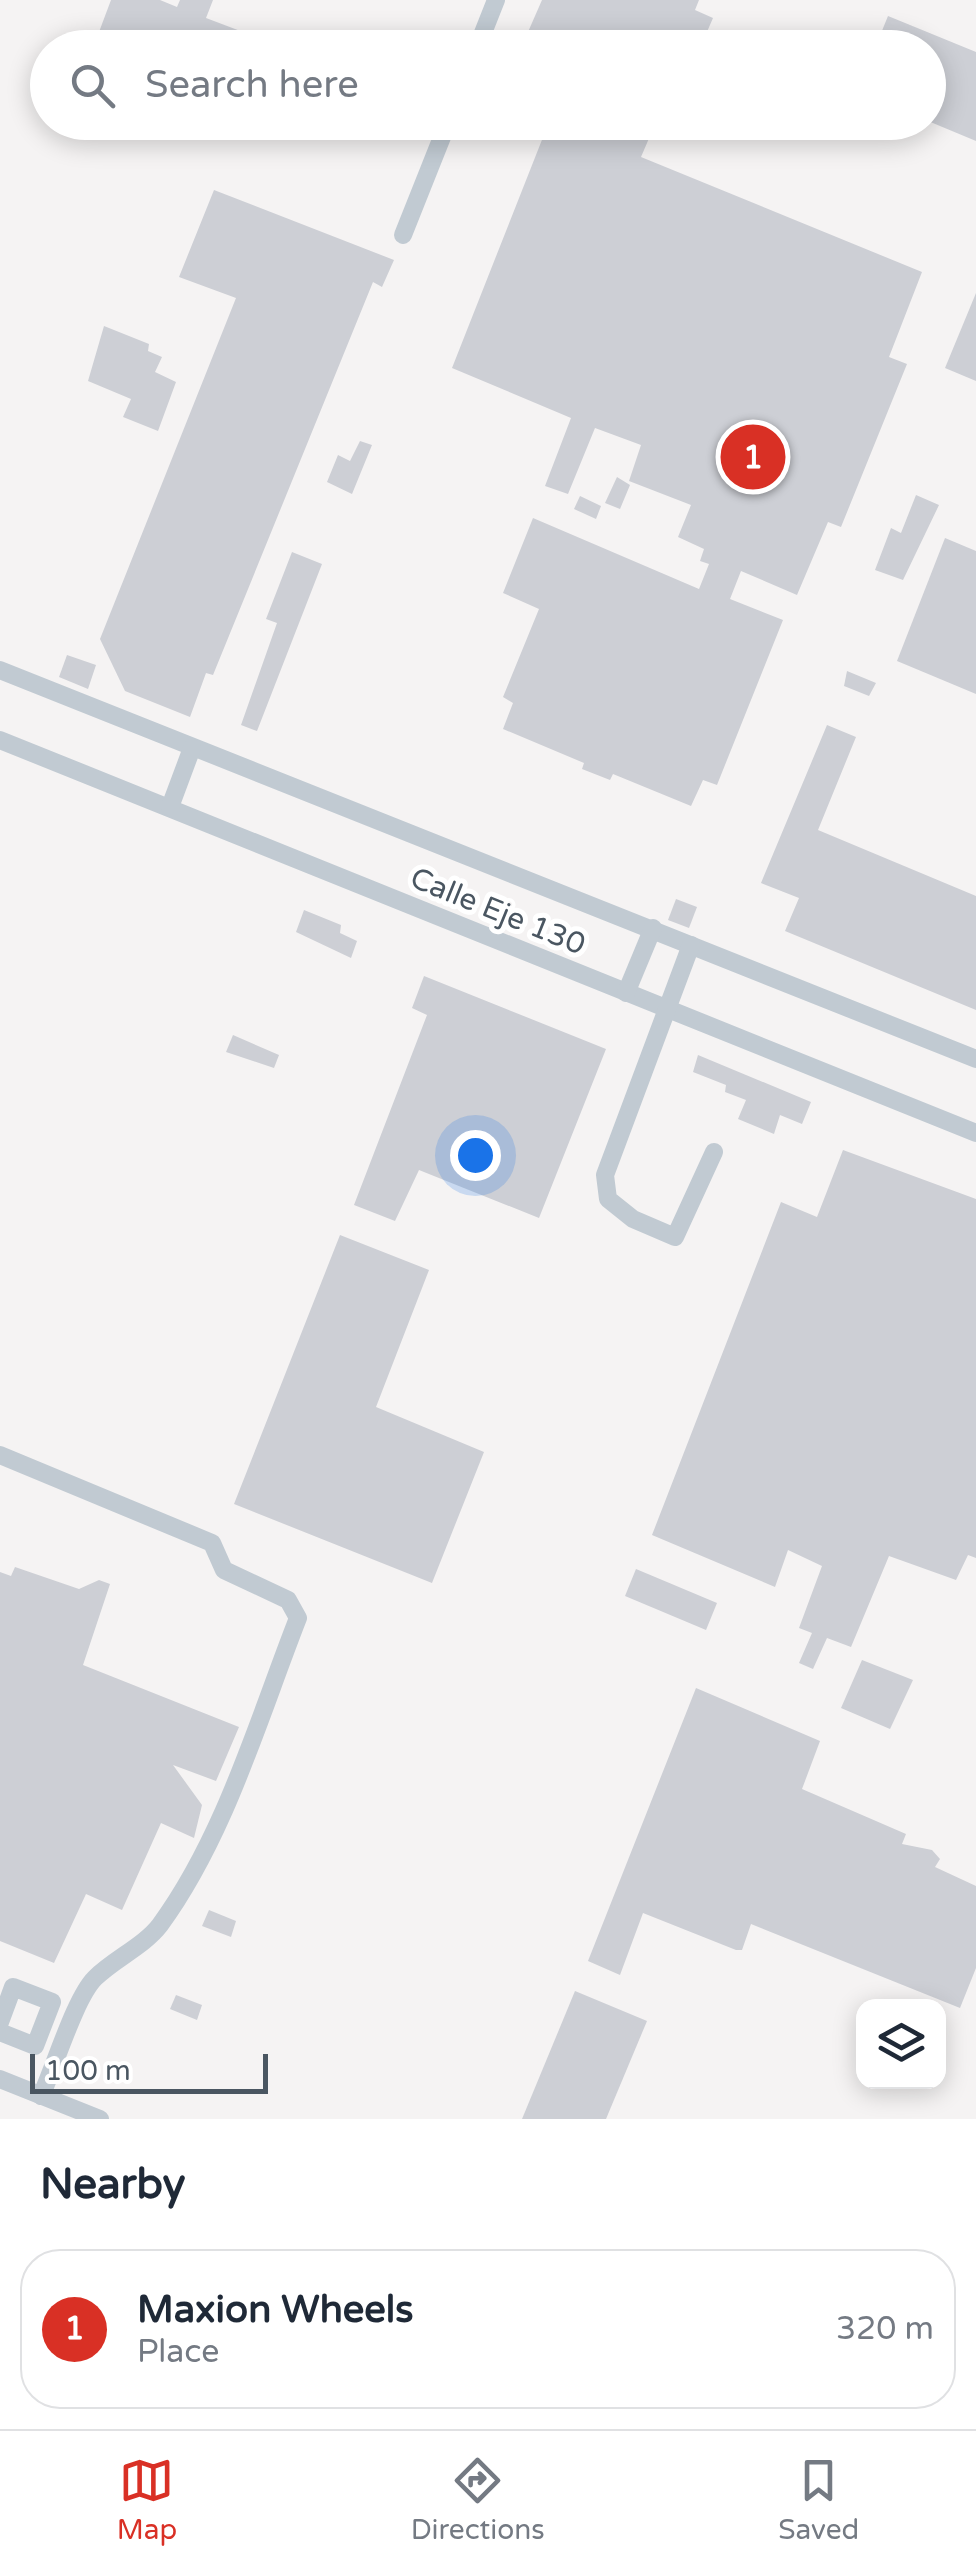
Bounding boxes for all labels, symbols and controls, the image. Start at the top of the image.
search box [30,30,946,140]
icon: search [65,58,120,113]
text: Search here [145,62,359,108]
pin: 1 [720,420,786,494]
street label: Calle Eje 130 [405,860,591,963]
your location [450,1130,501,1181]
map controls [856,1999,946,2089]
button: layers [856,1999,946,2089]
scale bar [30,2049,268,2094]
text: 100 m [45,2054,131,2088]
text: Nearby [40,2159,185,2210]
text: Maxion Wheels [137,2287,414,2333]
text: 1 [64,2310,85,2348]
text: 320 m [836,2310,934,2348]
text: Place [137,2333,219,2371]
tab: Map [117,2453,177,2547]
tab: Directions [411,2453,545,2547]
tab: Saved [778,2453,859,2547]

